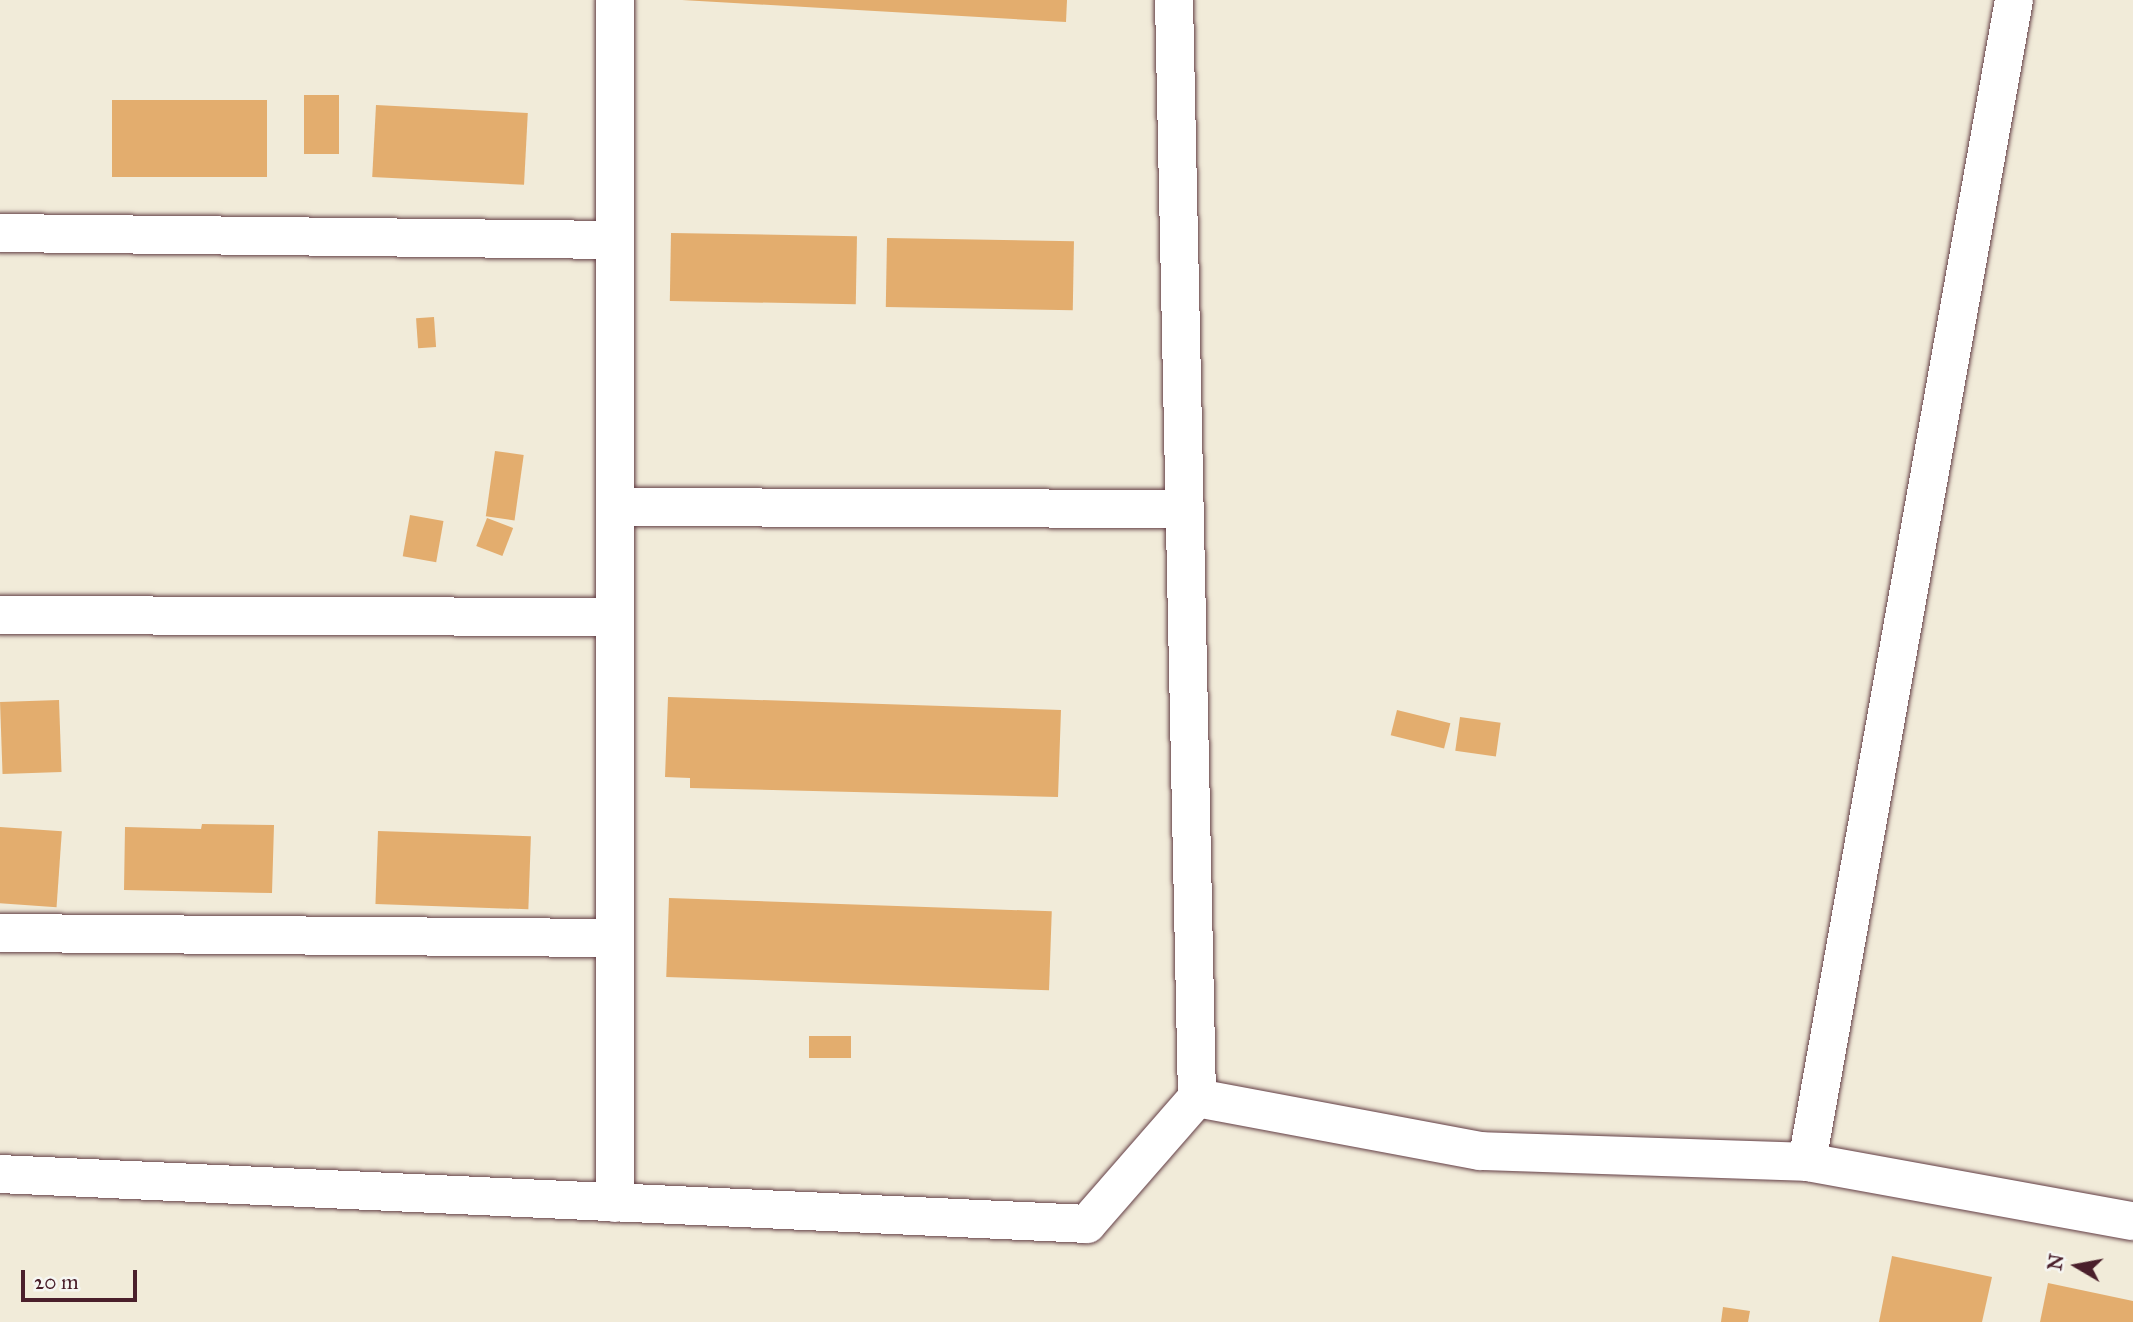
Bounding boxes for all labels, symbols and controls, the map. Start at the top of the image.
north arrow [2042,1231,2112,1301]
text: N [2043,1252,2069,1272]
scale bar [24,1256,140,1300]
text: 20 m [34,1269,79,1295]

